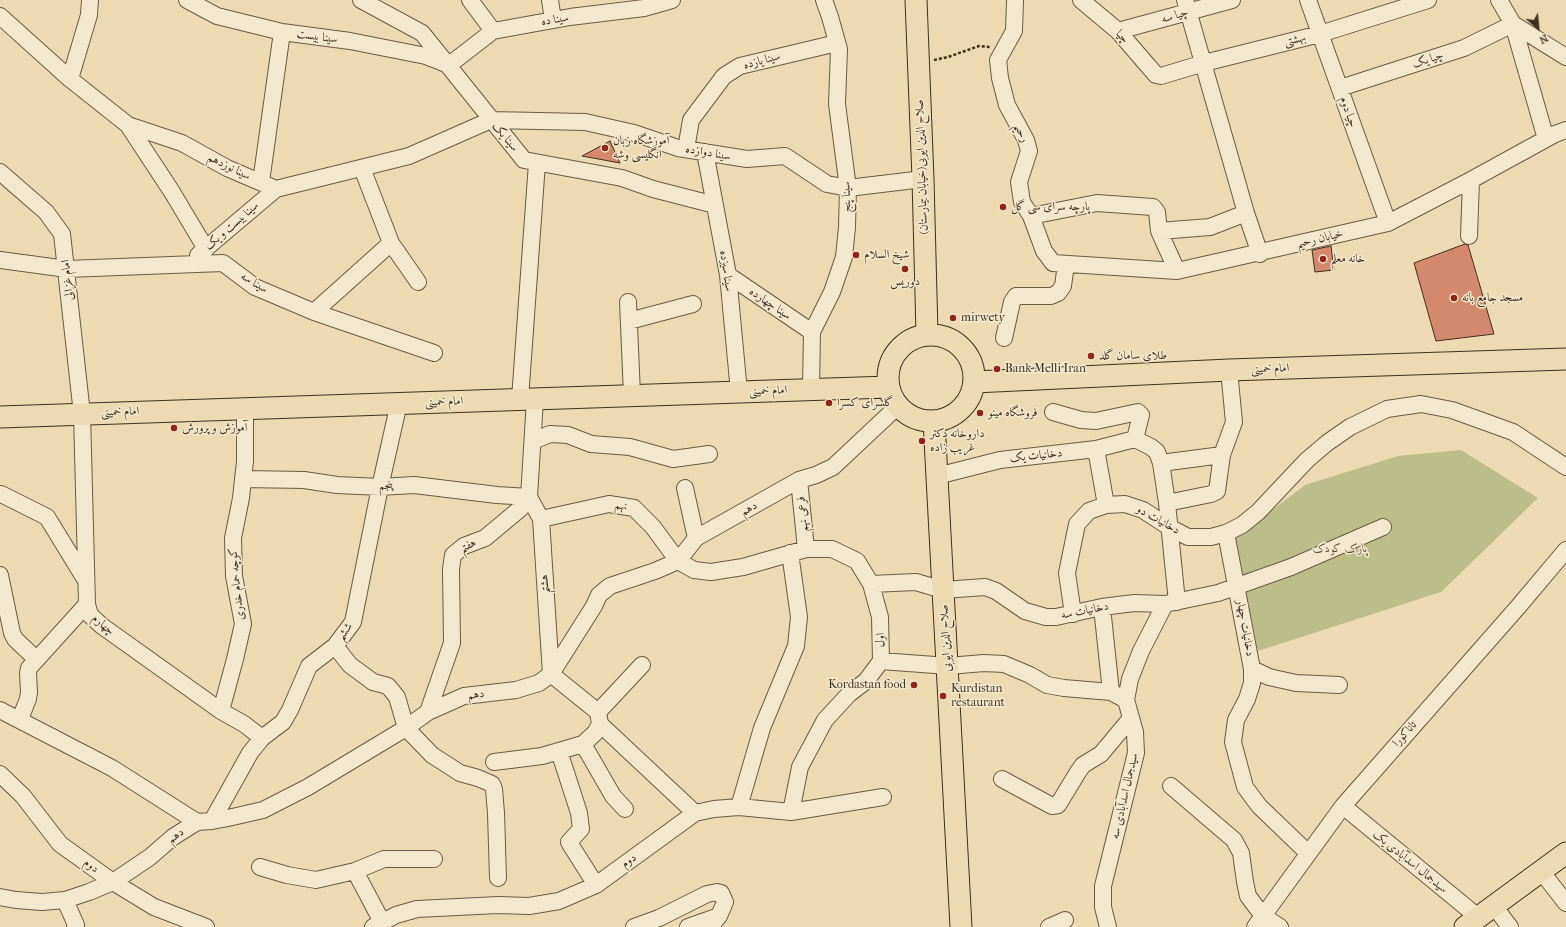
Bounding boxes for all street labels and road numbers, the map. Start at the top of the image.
street label: چیا سه [1160,5,1190,27]
street label: سینا ده [540,11,570,29]
street label: سینا بیست [296,27,338,47]
street label: چیا [1112,27,1132,47]
street label: بهشتی [1283,30,1307,50]
street label: چیا یک [1411,48,1445,72]
street label: سینا یازده [742,49,782,73]
street label: چیا دوم [1336,95,1360,129]
street label: صلاح الدین ایوبی(خیابان بیمارستان) [912,99,932,235]
street label: سینا یک [489,119,521,155]
street label: رحیم [1010,121,1032,145]
street label: سینا دوازده [684,142,732,164]
street label: سینا نوزدهم [205,150,253,184]
street label: سینا پنج [840,181,854,213]
street label: سینا بیست و یک [202,199,262,253]
street label: خیابان رحیم [1295,227,1345,251]
street label: سینا سیزده [716,250,736,292]
street label: امام غزالی [59,259,77,301]
street label: سینا سه [238,269,270,297]
street label: سینا چهارده [746,285,794,323]
street label: امام خمینی [1251,361,1289,377]
street label: امام خمینی [749,383,787,399]
street label: امام خمینی [425,394,463,410]
street label: امام خمینی [101,404,139,420]
street label: دخانیات یک [1009,446,1063,466]
street label: پنجم [379,479,393,493]
street label: فرعی نهم [794,495,812,533]
street label: نهم [614,498,628,514]
street label: دهم [738,498,760,520]
street label: دخانیات دو [1134,502,1182,538]
street label: هفتم [457,536,479,556]
street label: کوچه حمام خدری [226,547,248,621]
street label: هشتم [537,574,553,594]
street label: دخانیات سه [1060,599,1110,623]
street label: دخانیات چهار [1233,599,1257,657]
street label: صلاح الدین ایوبی [937,604,955,672]
street label: چهارم [89,611,117,639]
street label: ششم [334,620,356,644]
street label: اول [874,633,888,647]
street label: دهم [466,687,486,703]
street label: تاناکورا [1390,718,1420,750]
street label: سیدجمال اسدآبادی سه [1108,752,1142,840]
street label: دهم [165,825,187,847]
street label: سیدجمال اسدآبادی یک [1370,827,1450,897]
street label: دوم [618,851,640,871]
street label: دوم [80,856,102,876]

